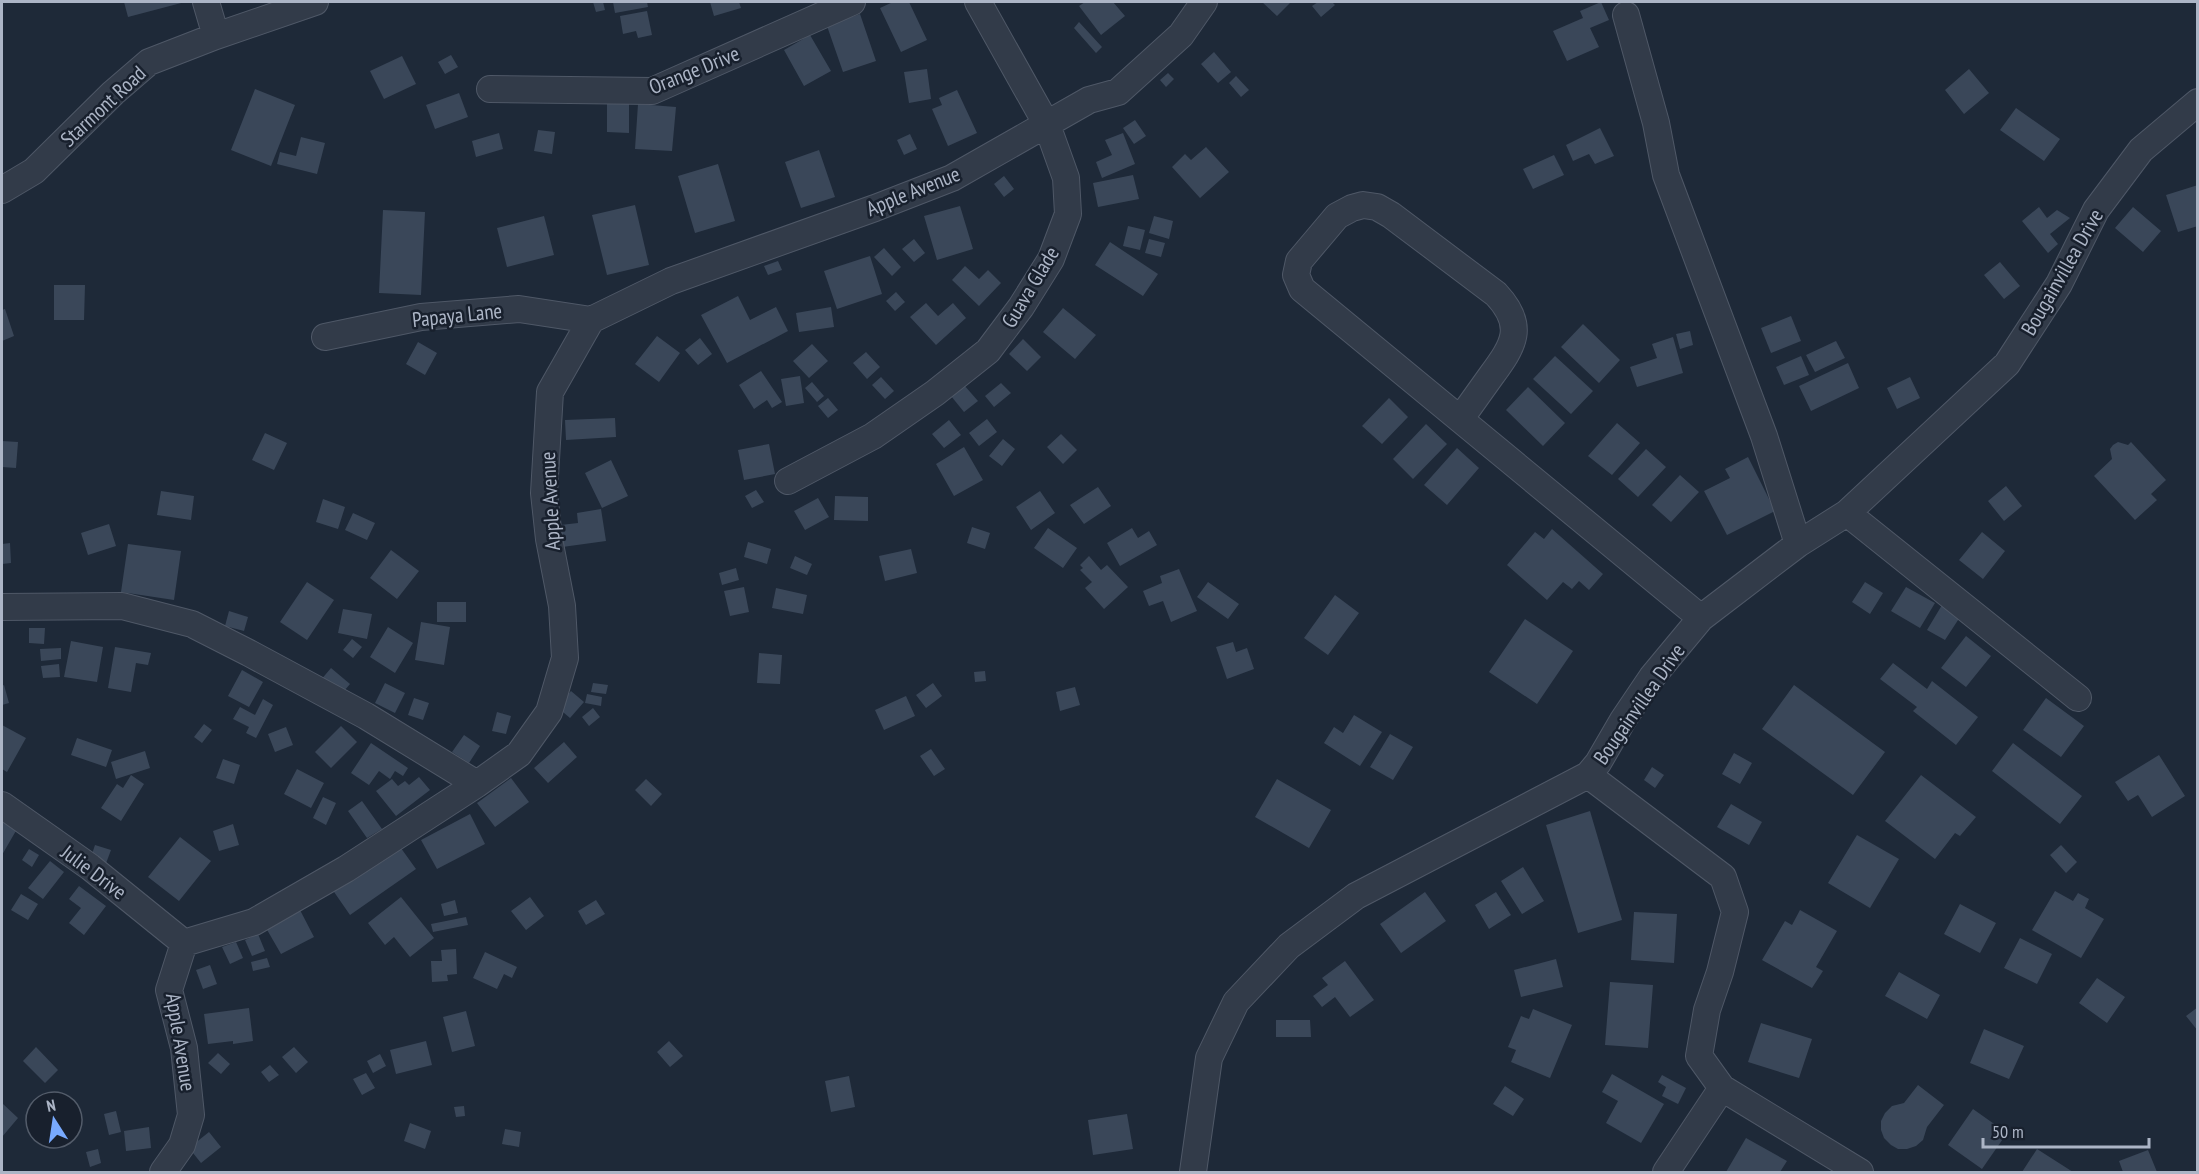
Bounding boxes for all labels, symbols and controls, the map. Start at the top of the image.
street label: Orange Drive [645,40,743,100]
street label: Starmont Road [55,60,151,152]
street label: Apple Avenue [862,160,964,222]
street label: Bougainvillea Drive [2015,204,2109,340]
street label: Guava Glade [995,241,1065,333]
street label: Papaya Lane [411,297,503,333]
street label: Apple Avenue [534,451,566,551]
street label: Bougainvillea Drive [1587,638,1691,770]
street label: Julie Drive [55,838,132,905]
street label: Apple Avenue [160,991,202,1093]
north arrow [24,1090,84,1150]
text: N [45,1095,57,1116]
scale bar [1983,1111,2150,1149]
text: 50 m [1992,1120,2024,1143]

